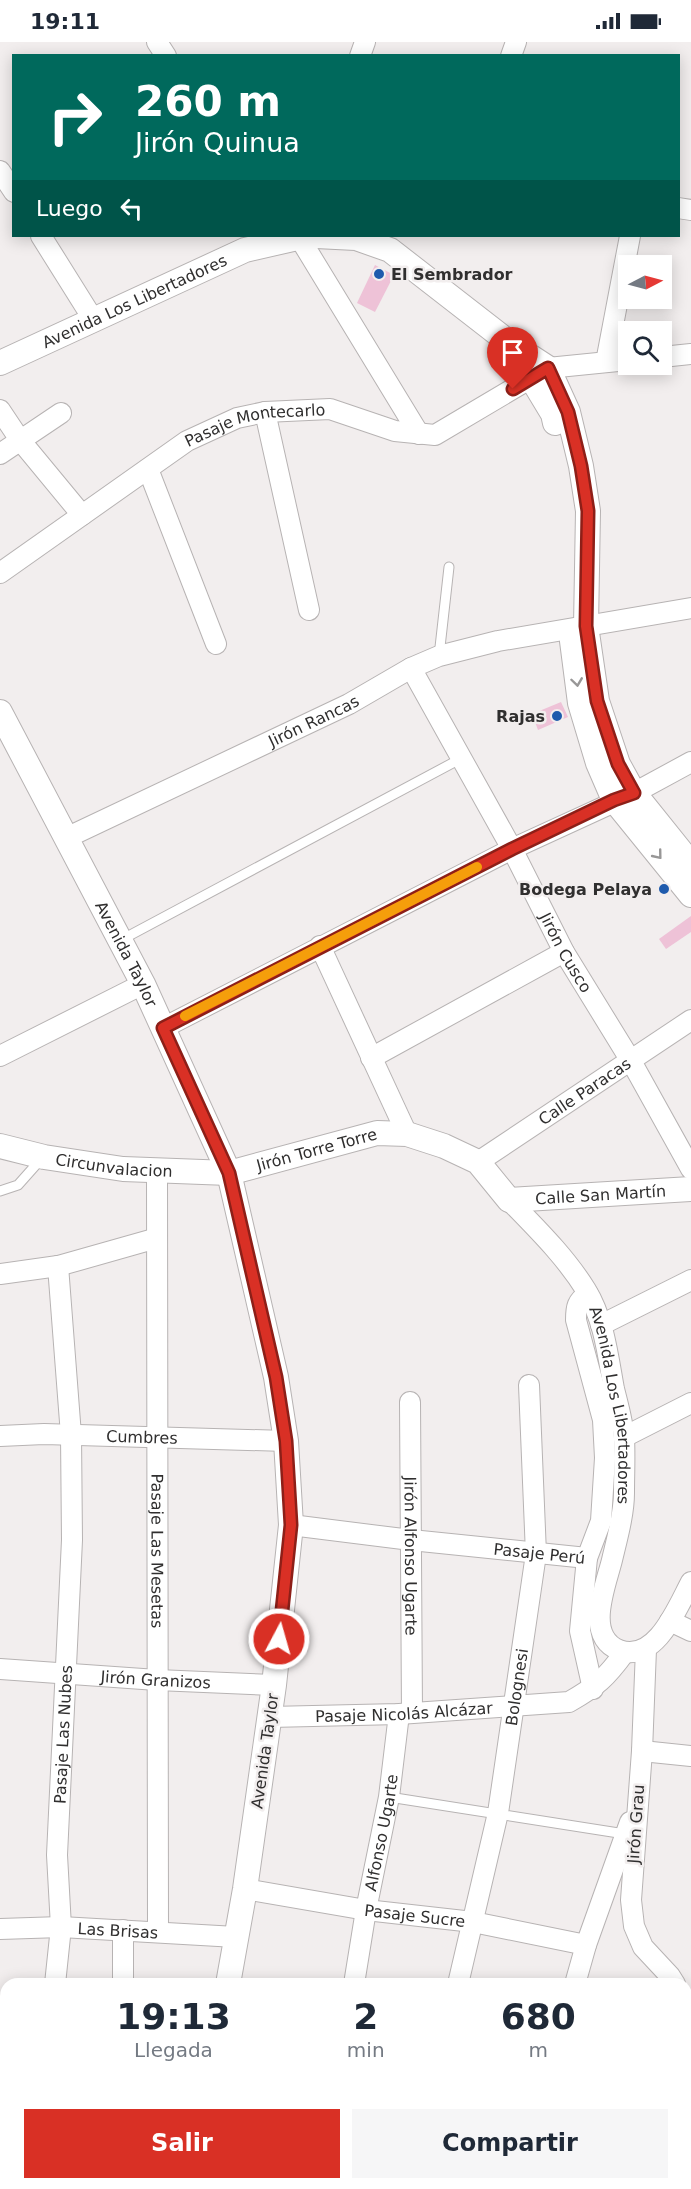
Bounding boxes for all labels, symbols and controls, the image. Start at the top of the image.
text: 19:11 [30,9,100,34]
text: 260 m [135,77,281,126]
icon: right [36,78,114,156]
text: Jirón Quinua [135,127,300,158]
icon: left [115,192,148,225]
text: Luego [36,196,103,221]
street label: Avenida Los Libertadores [39,250,230,352]
north arrow [618,255,672,309]
map controls [618,255,672,375]
place label: El Sembrador [391,265,513,284]
marker: El Sembrador [372,267,386,281]
button: search [618,321,672,375]
pin [487,327,538,389]
icon: arrive [496,336,529,369]
street label: Pasaje Montecarlo [181,400,326,450]
one-way arrow [571,677,583,687]
street label: Jirón Rancas [264,691,362,751]
place label: Rajas [496,707,545,726]
marker: Rajas [550,709,564,723]
one-way arrow [651,848,662,859]
place label: Bodega Pelaya [519,880,652,899]
marker: Bodega Pelaya [657,882,671,896]
street label: Avenida Taylor [92,898,162,1010]
street label: Jirón Cusco [536,908,596,996]
street label: Calle Paracas [535,1053,634,1129]
street label: Jirón Torre Torre [253,1124,379,1175]
street label: Circunvalacion [54,1149,173,1180]
street label: Calle San Martín [535,1181,667,1208]
street label: Avenida Los Libertadores [586,1303,634,1505]
street label: Cumbres [106,1426,178,1447]
street label: Pasaje Las Mesetas [148,1474,167,1628]
street label: Jirón Alfonso Ugarte [401,1475,421,1636]
street label: Pasaje Perú [493,1539,586,1567]
position arrow [247,1607,311,1671]
street label: Bolognesi [501,1647,532,1727]
street label: Pasaje Las Nubes [50,1665,76,1804]
street label: Jirón Granizos [99,1666,211,1692]
street label: Avenida Taylor [248,1692,283,1810]
street label: Pasaje Nicolás Alcázar [315,1698,494,1725]
street label: Alfonso Ugarte [361,1773,401,1893]
street label: Jirón Grau [624,1784,648,1865]
street label: Pasaje Sucre [363,1900,466,1931]
street label: Las Brisas [77,1918,159,1942]
text: 19:13 [116,1996,231,2037]
text: 2 [353,1996,378,2037]
text: 680 [501,1996,576,2037]
text: Llegada [134,2038,213,2062]
text: min [347,2038,385,2062]
text: m [529,2038,548,2062]
button: Salir [24,2109,340,2178]
button: Compartir [352,2109,668,2178]

